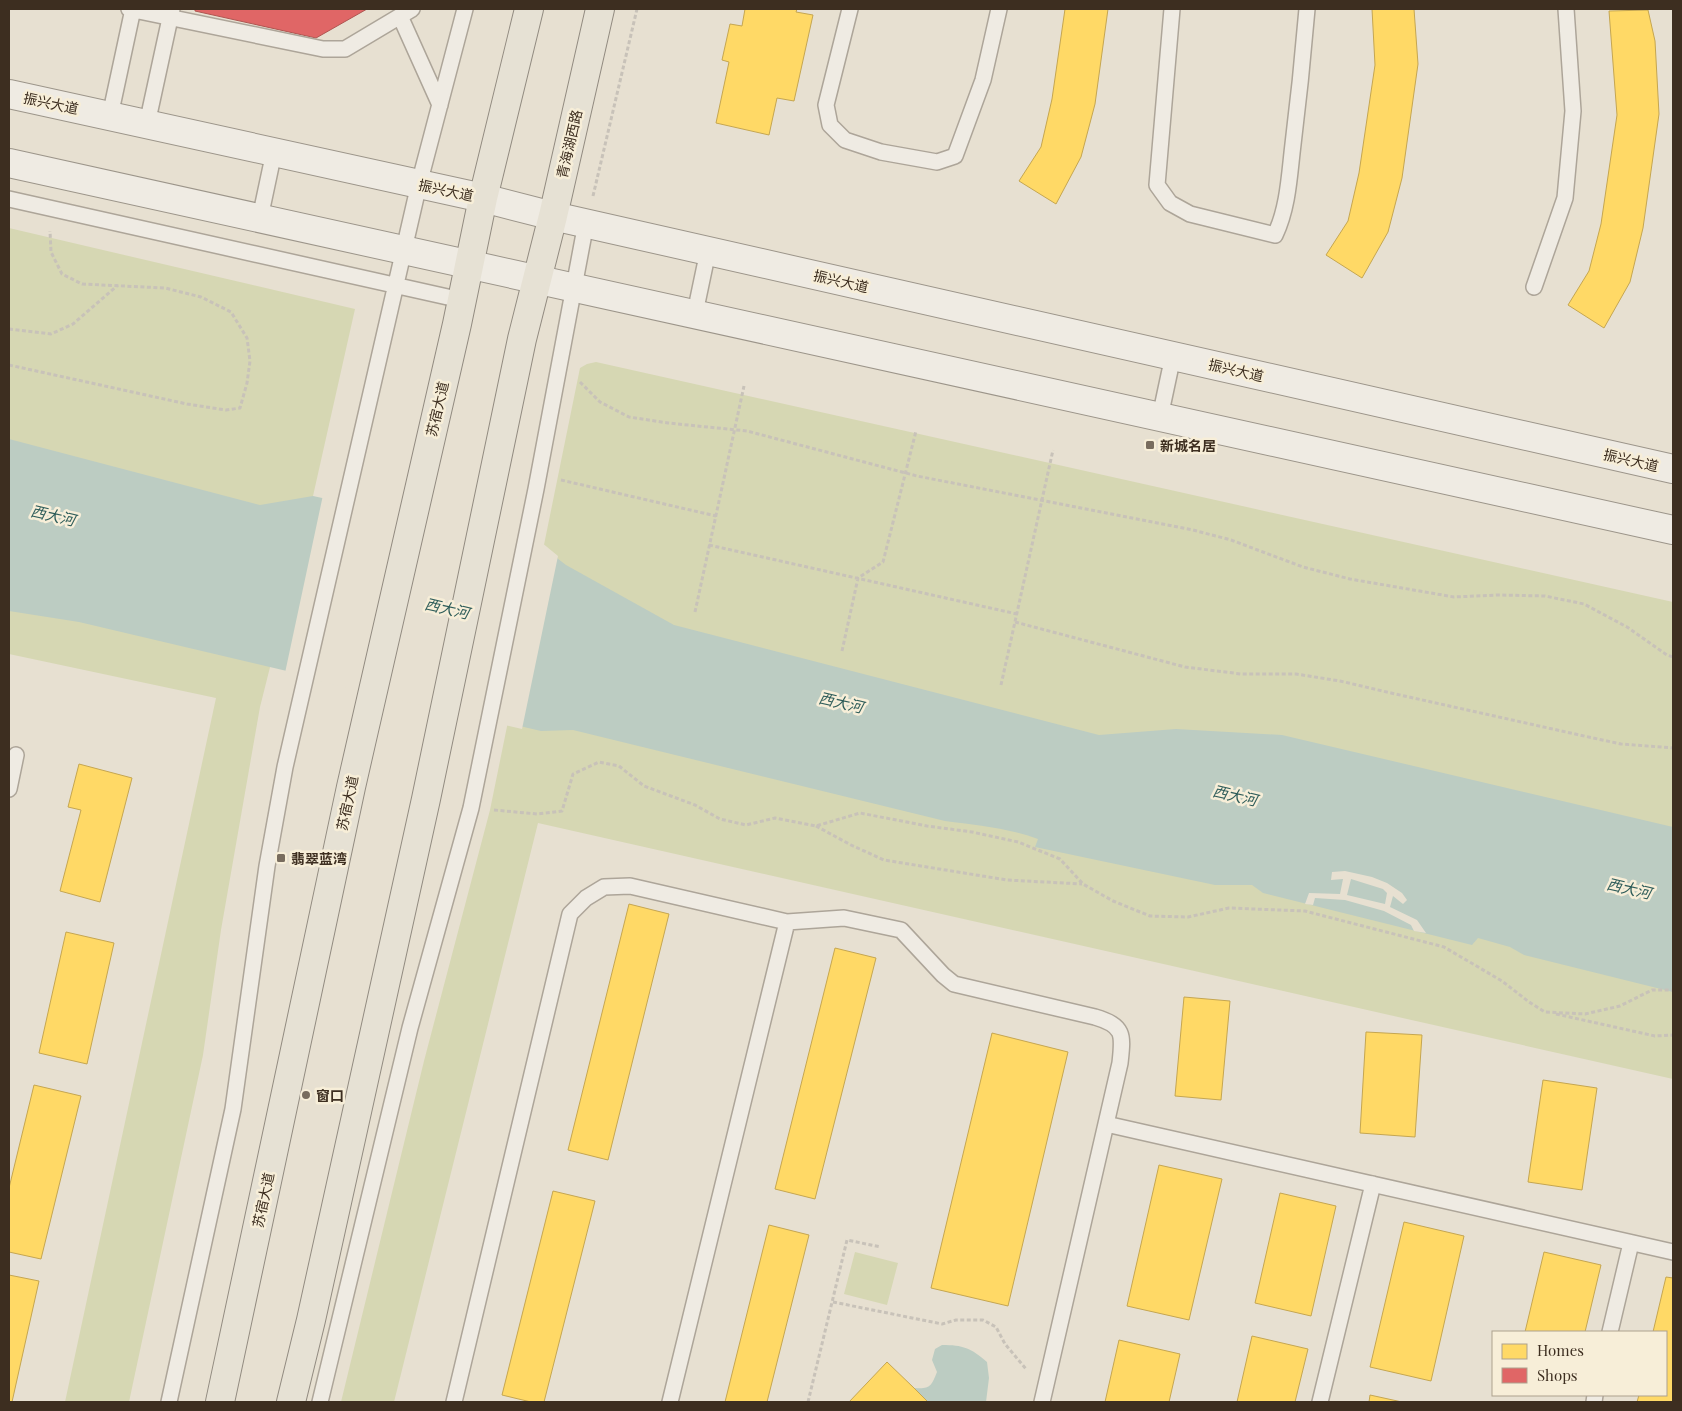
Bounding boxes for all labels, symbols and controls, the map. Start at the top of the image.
street label: 振兴大道 [22,88,80,118]
street label: 青海湖西路 [552,108,586,180]
street label: 振兴大道 [417,175,475,205]
street label: 振兴大道 [812,265,870,297]
street label: 振兴大道 [1207,354,1265,386]
street label: 苏宿大道 [421,380,453,438]
place label: 新城名居 [1160,436,1216,455]
marker: 新城名居 [1144,439,1156,451]
street label: 振兴大道 [1602,444,1660,476]
water label: 西大河 [29,500,80,530]
water label: 西大河 [423,593,474,623]
water label: 西大河 [817,687,868,717]
street label: 苏宿大道 [332,774,362,832]
water label: 西大河 [1211,780,1262,810]
place label: 翡翠蓝湾 [291,849,347,868]
marker: 翡翠蓝湾 [275,852,287,864]
water label: 西大河 [1605,873,1656,903]
place label: 窗口 [316,1086,344,1105]
marker: 窗口 [300,1089,312,1101]
street label: 苏宿大道 [248,1171,278,1229]
legend [1492,1331,1667,1396]
text: Homes [1537,1340,1584,1360]
text: Shops [1537,1365,1578,1385]

